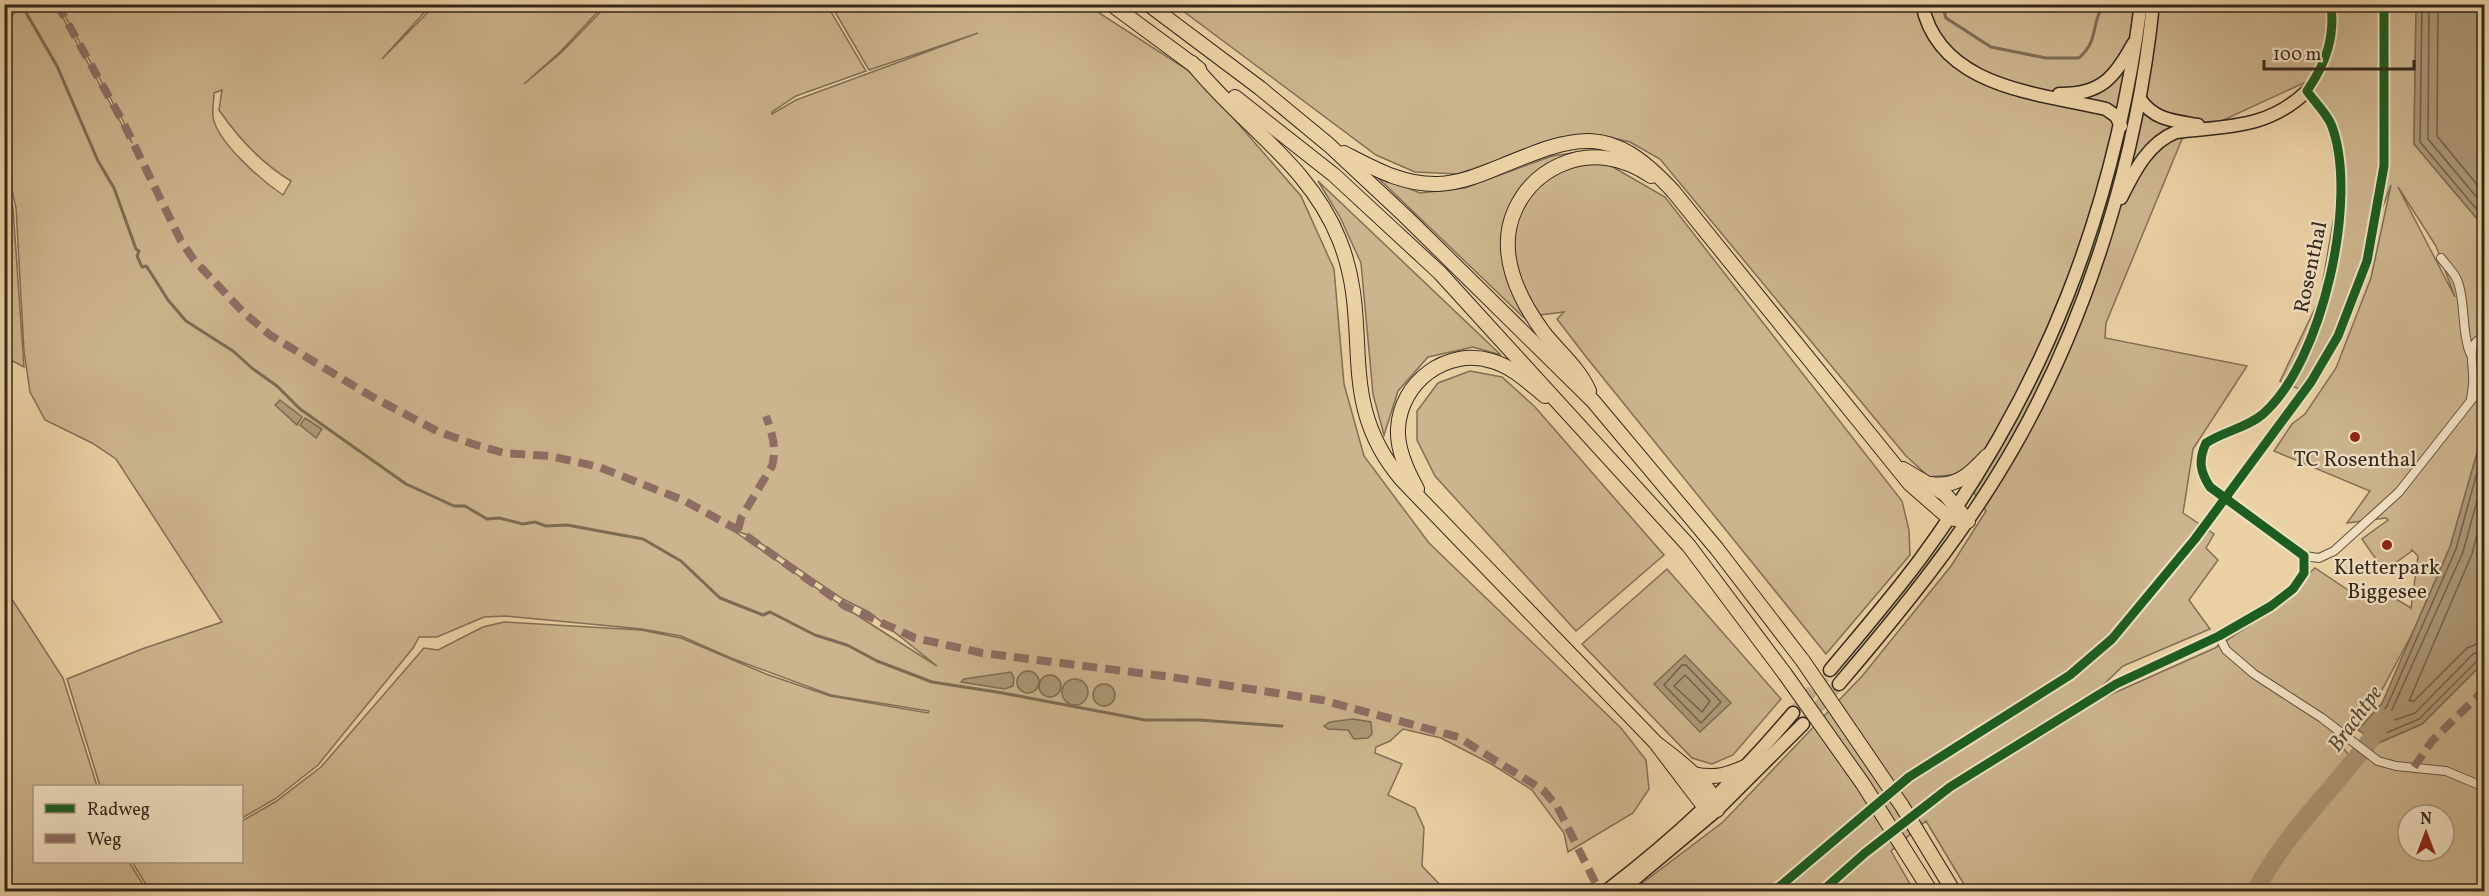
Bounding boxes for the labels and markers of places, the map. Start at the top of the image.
marker: TC Rosenthal [2348,430,2362,444]
place label: TC Rosenthal [2293,446,2417,475]
marker: Kletterpark Biggesee [2380,538,2394,552]
place label: Kletterpark Biggesee [2334,554,2441,607]

